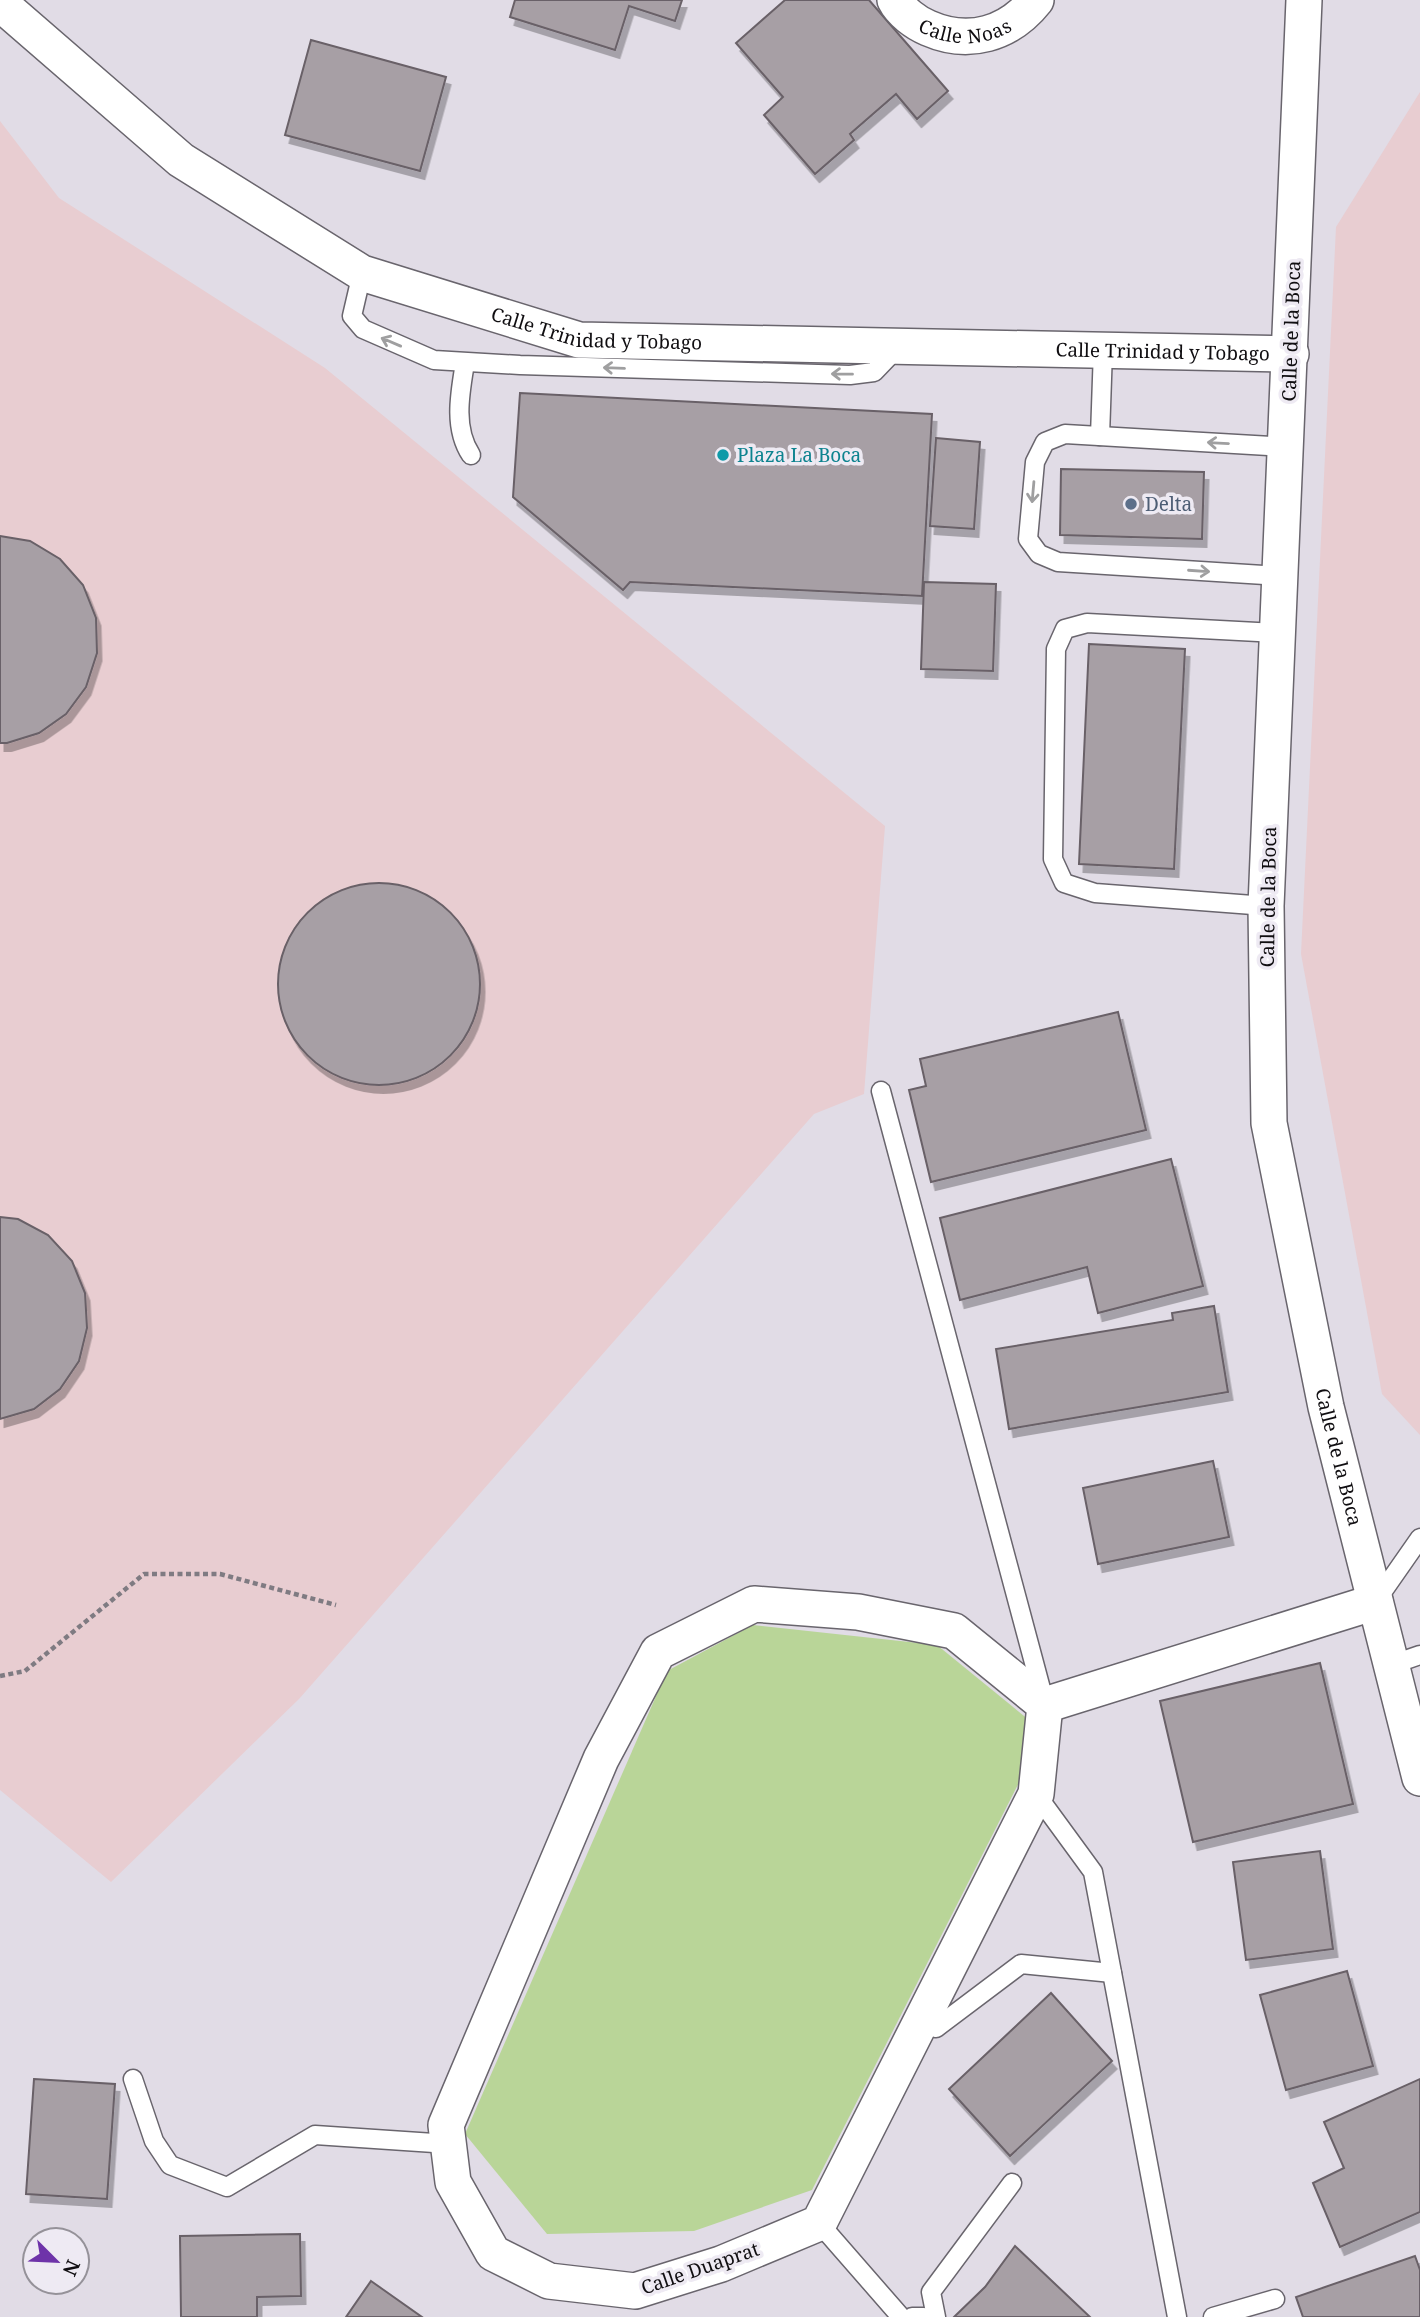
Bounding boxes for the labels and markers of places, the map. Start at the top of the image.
place label: Plaza La Boca [737,442,861,468]
marker: Plaza La Boca [715,447,731,463]
place label: Delta [1145,491,1192,517]
marker: Delta [1123,496,1139,512]

